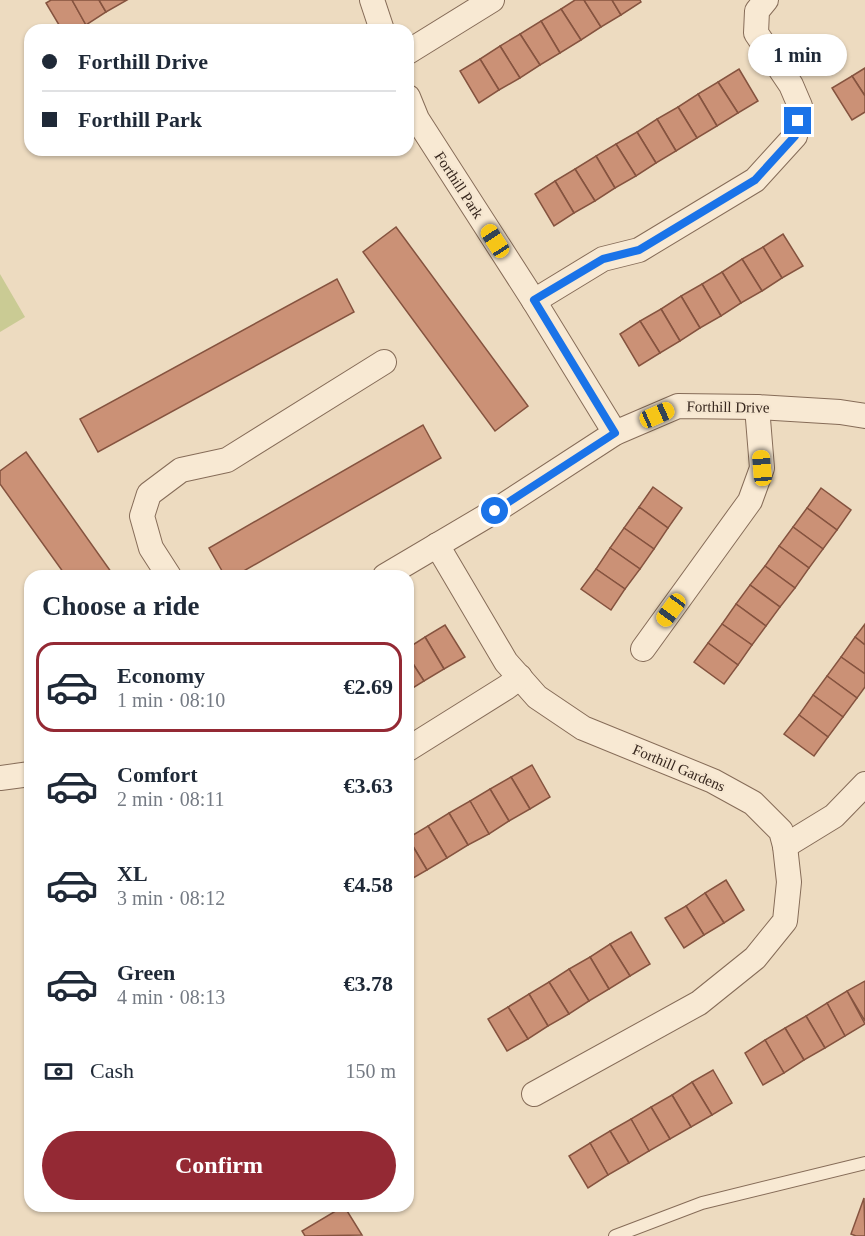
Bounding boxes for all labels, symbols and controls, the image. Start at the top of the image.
callout: 1 min [748,34,848,76]
text: 1 min [773,44,822,66]
text: Forthill Drive [78,49,208,74]
text: Forthill Park [78,107,202,132]
route end [784,107,811,134]
street label: Forthill Park [432,149,487,222]
car [478,221,512,261]
street label: Forthill Drive [686,398,770,416]
car [637,399,677,431]
car [751,449,773,487]
route start [481,497,508,524]
car [653,590,689,630]
text: Choose a ride [42,591,200,621]
icon: car [45,660,99,714]
text: Economy [117,663,205,688]
text: €2.69 [344,674,393,699]
text: 1 min · 08:10 [117,689,225,711]
street label: Forthill Gardens [630,741,728,795]
icon: car [45,759,99,813]
text: Comfort [117,762,198,787]
text: €3.63 [344,773,393,798]
text: 2 min · 08:11 [117,788,225,810]
icon: car [45,858,99,912]
text: XL [117,861,148,886]
text: €4.58 [344,872,393,897]
text: 3 min · 08:12 [117,887,225,909]
icon: car [45,957,99,1011]
text: Green [117,960,175,985]
text: €3.78 [344,971,393,996]
text: 4 min · 08:13 [117,986,225,1008]
icon: cash [42,1055,75,1088]
text: Cash [90,1058,134,1083]
text: 150 m [345,1060,396,1082]
button: Confirm [42,1131,396,1200]

